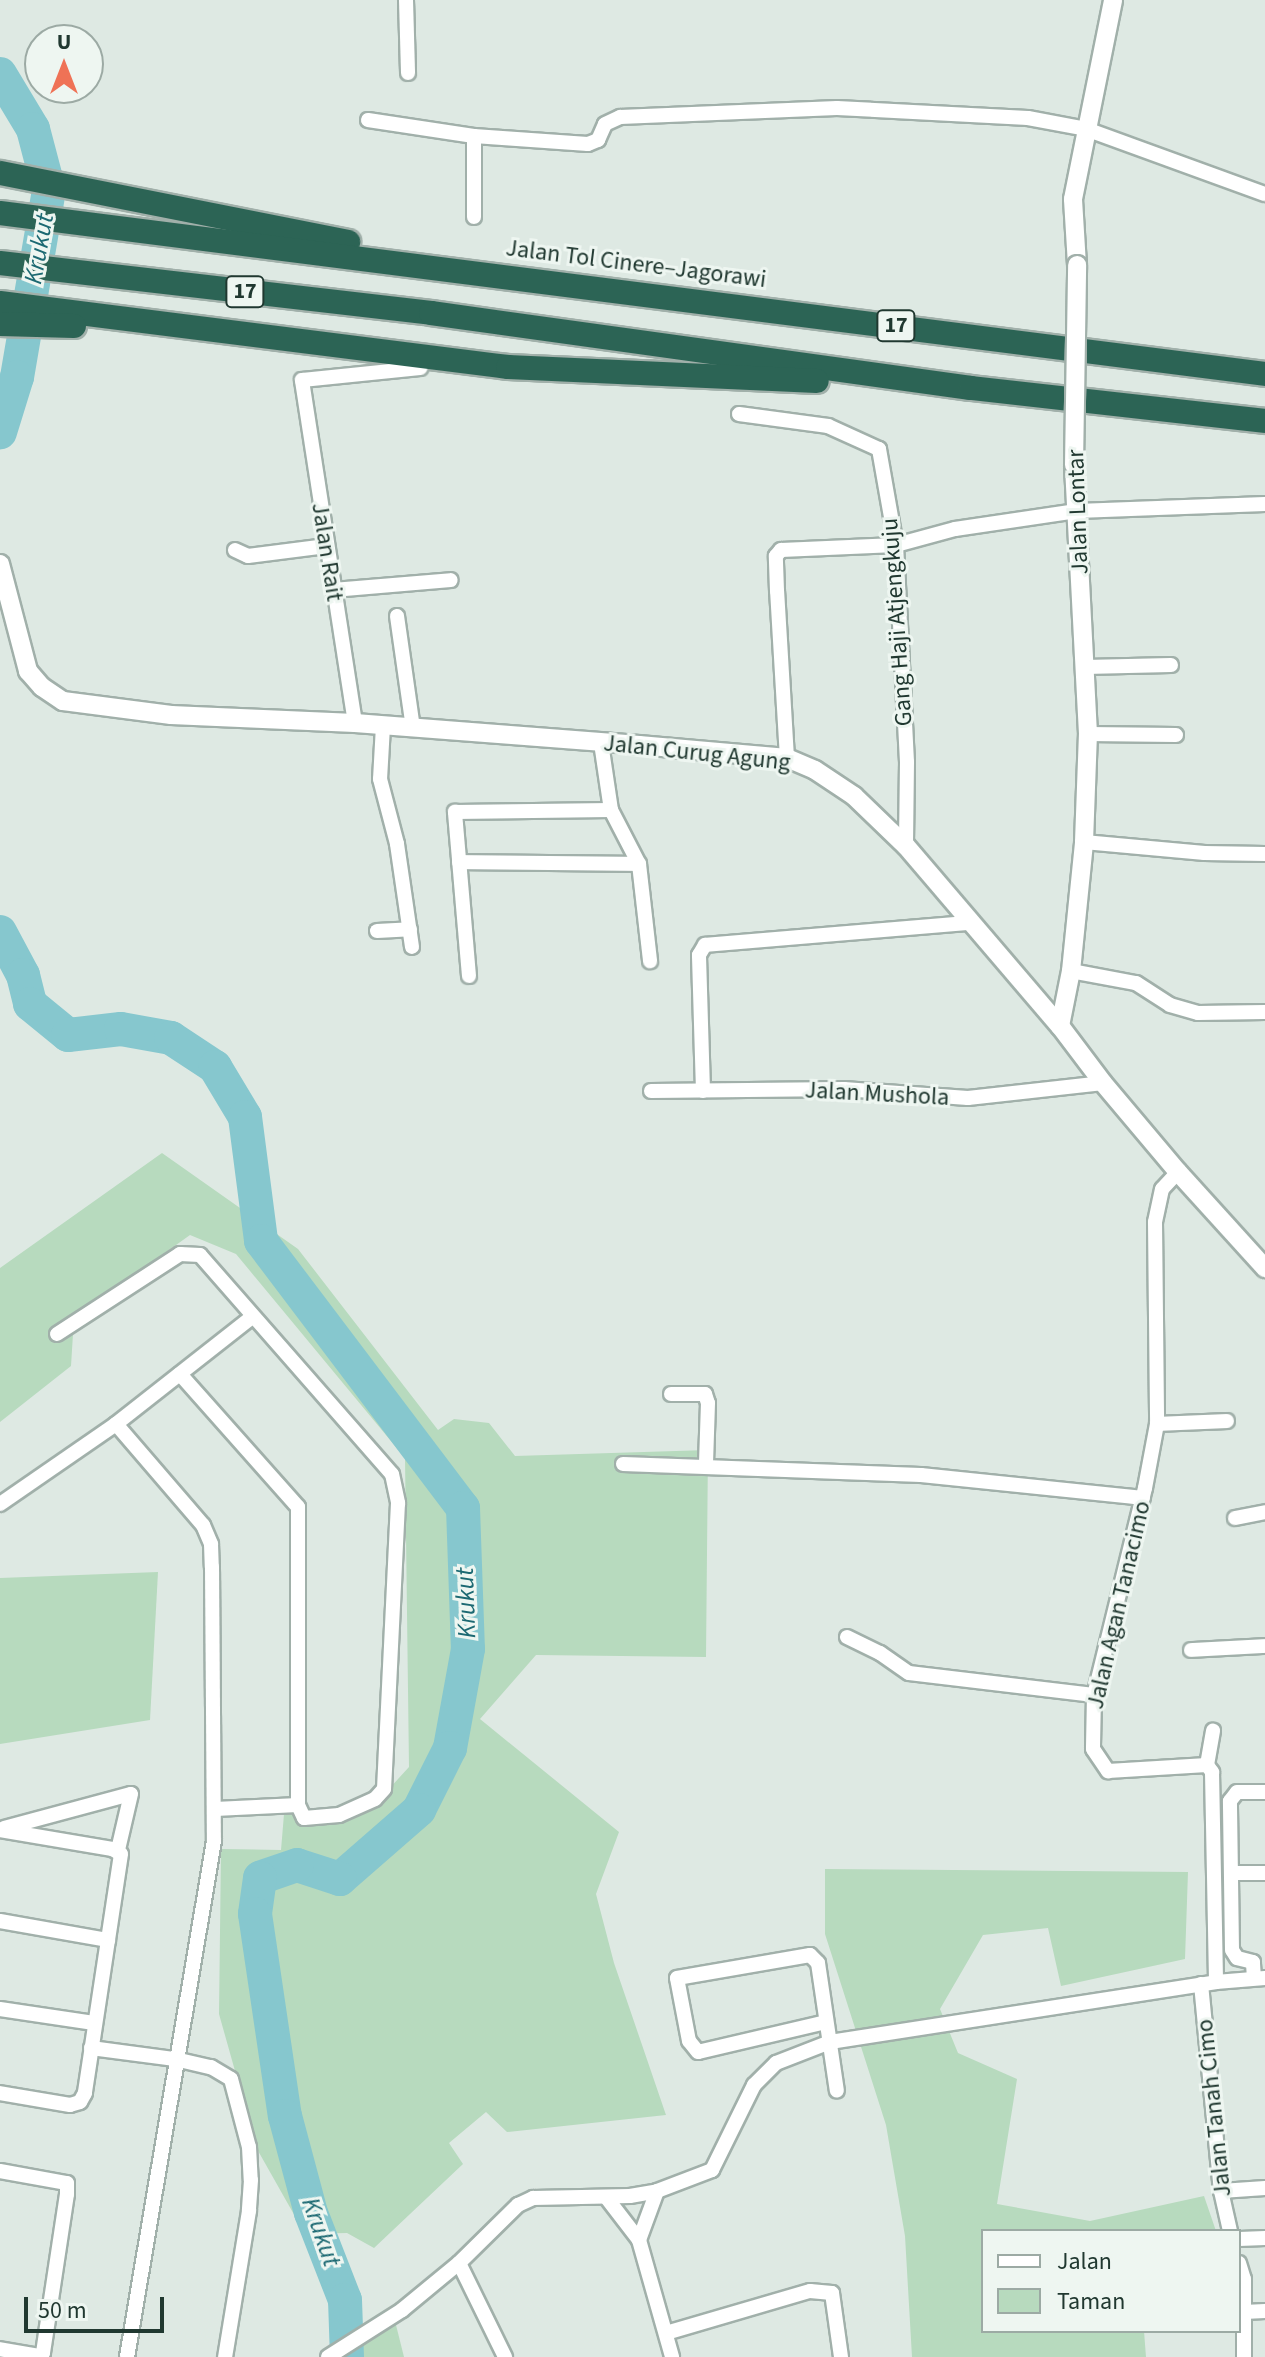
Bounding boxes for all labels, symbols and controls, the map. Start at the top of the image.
north arrow [24,24,104,104]
text: U [57,26,71,58]
water label: Krukut [17,211,61,287]
street label: Jalan Tol Cinere–Jagorawi [504,234,768,294]
road number: 17 [225,274,265,310]
road number: 17 [876,308,916,344]
street label: Jalan Lontar [1061,449,1095,575]
street label: Jalan Rait [305,501,349,603]
street label: Gang Haji Atjengkuju [875,517,919,727]
street label: Jalan Curug Agung [602,729,792,777]
street label: Jalan Mushola [804,1076,950,1112]
street label: Jalan Agan Tanacimo [1081,1498,1157,1712]
water label: Krukut [449,1567,483,1639]
street label: Jalan Tanah Cimo [1190,2018,1238,2198]
water label: Krukut [295,2193,347,2271]
legend [981,2229,1241,2333]
text: Jalan [1057,2244,1112,2279]
scale bar [28,2281,168,2331]
text: Taman [1057,2284,1125,2319]
text: 50 m [38,2293,87,2328]

